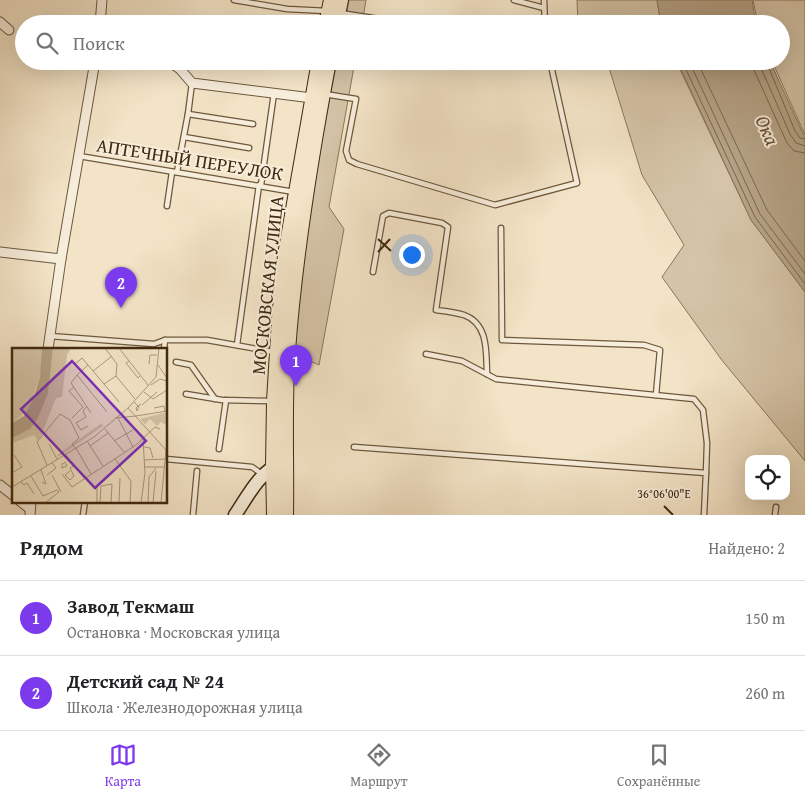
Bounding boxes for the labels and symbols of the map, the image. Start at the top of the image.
water label: Ока [749,110,788,150]
street label: АПТЕЧНЫЙ ПЕРЕУЛОК [95,130,286,188]
street label: МОСКОВСКАЯ УЛИЦА [244,194,290,376]
your location [399,242,425,268]
pin: 2 [105,267,137,308]
pin: 1 [280,345,312,386]
inset map [12,348,168,502]
text: 36°06'00"E [637,485,691,502]

